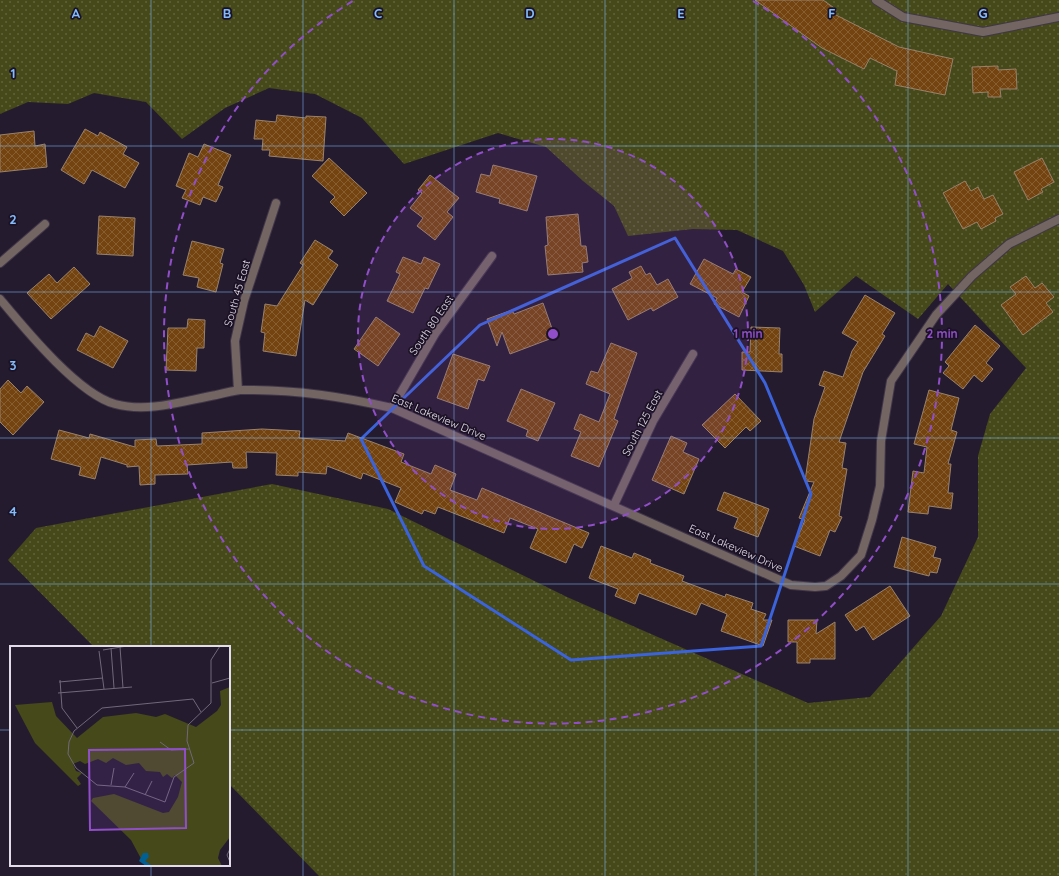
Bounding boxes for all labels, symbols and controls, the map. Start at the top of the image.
text: A [72,5,81,21]
text: B [223,5,231,21]
text: C [374,5,382,21]
text: D [525,5,535,21]
text: E [677,5,685,21]
text: F [828,5,836,21]
text: G [978,5,988,21]
text: 1 [10,65,16,81]
text: 2 [9,211,17,227]
street label: South 45 East [221,258,253,328]
street label: South 80 East [406,292,456,358]
text: 1 min [733,326,763,341]
text: 2 min [926,326,958,341]
centre of rings [546,327,560,341]
text: 3 [10,357,17,373]
street label: South 125 East [619,387,665,459]
street label: East Lakeview Drive [390,391,488,443]
text: 4 [9,503,17,519]
street label: East Lakeview Drive [687,521,785,575]
inset map [10,646,230,866]

